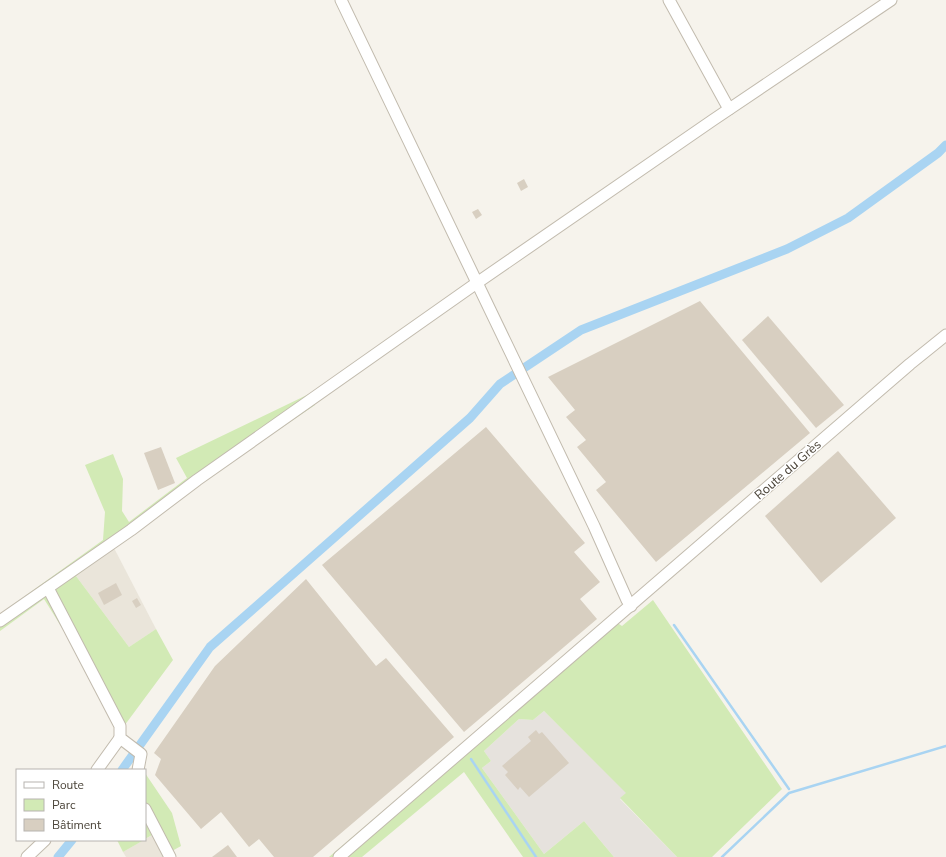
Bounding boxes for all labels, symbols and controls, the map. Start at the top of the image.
street label: Route du Grès [751,436,825,504]
legend [16,769,146,841]
text: Route [52,777,84,793]
text: Parc [52,797,76,813]
text: Bâtiment [52,817,102,833]

